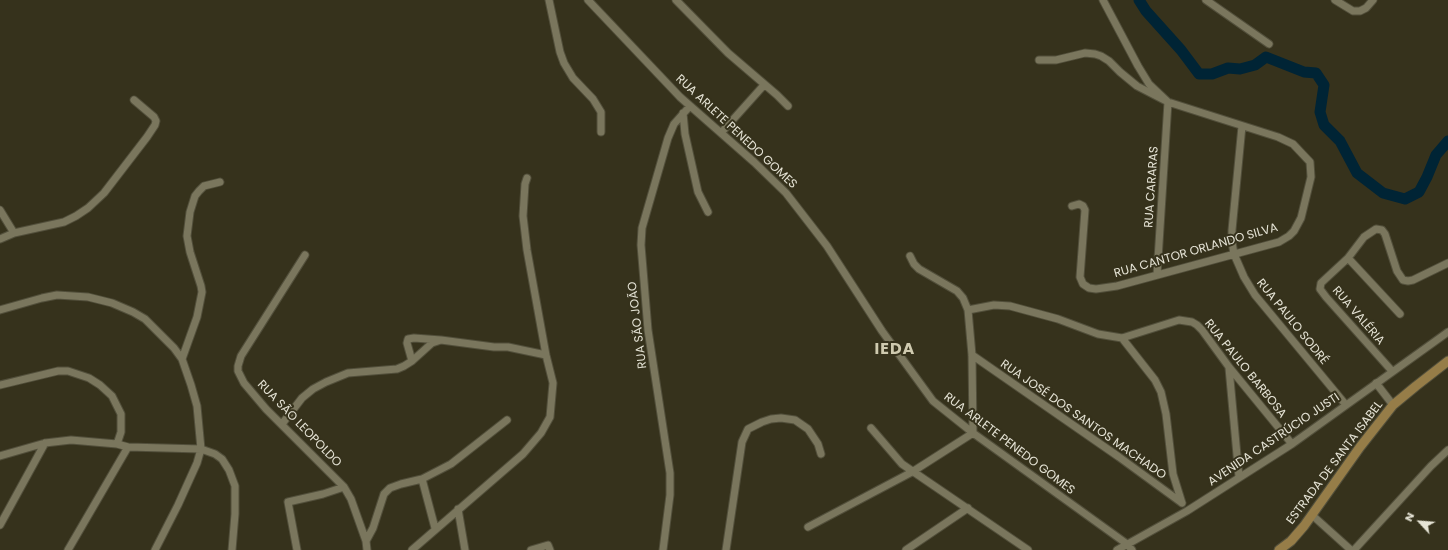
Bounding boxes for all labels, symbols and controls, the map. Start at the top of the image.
street label: RUA ARLETE PENEDO GOMES [672,72,800,192]
street label: RUA CARARAS [1142,146,1162,228]
street label: RUA CANTOR ORLANDO SILVA [1112,221,1280,281]
street label: RUA PAULO SODRÉ [1253,276,1331,368]
street label: RUA SÃO JOÃO [626,281,650,369]
street label: RUA VALÉRIA [1329,284,1387,348]
street label: RUA PAULO BARBOSA [1201,317,1289,421]
district label: IEDA [875,340,915,360]
street label: RUA JOSÉ DOS SANTOS MACHADO [997,357,1169,483]
street label: RUA SÃO LEOPOLDO [254,378,344,470]
street label: RUA ARLETE PENEDO GOMES [941,390,1077,498]
street label: AVENIDA CASTRÚCIO JUSTI [1205,391,1343,489]
street label: ESTRADA DE SANTA ISABEL [1284,398,1386,528]
north arrow [1400,502,1440,542]
text: N [1400,510,1418,524]

